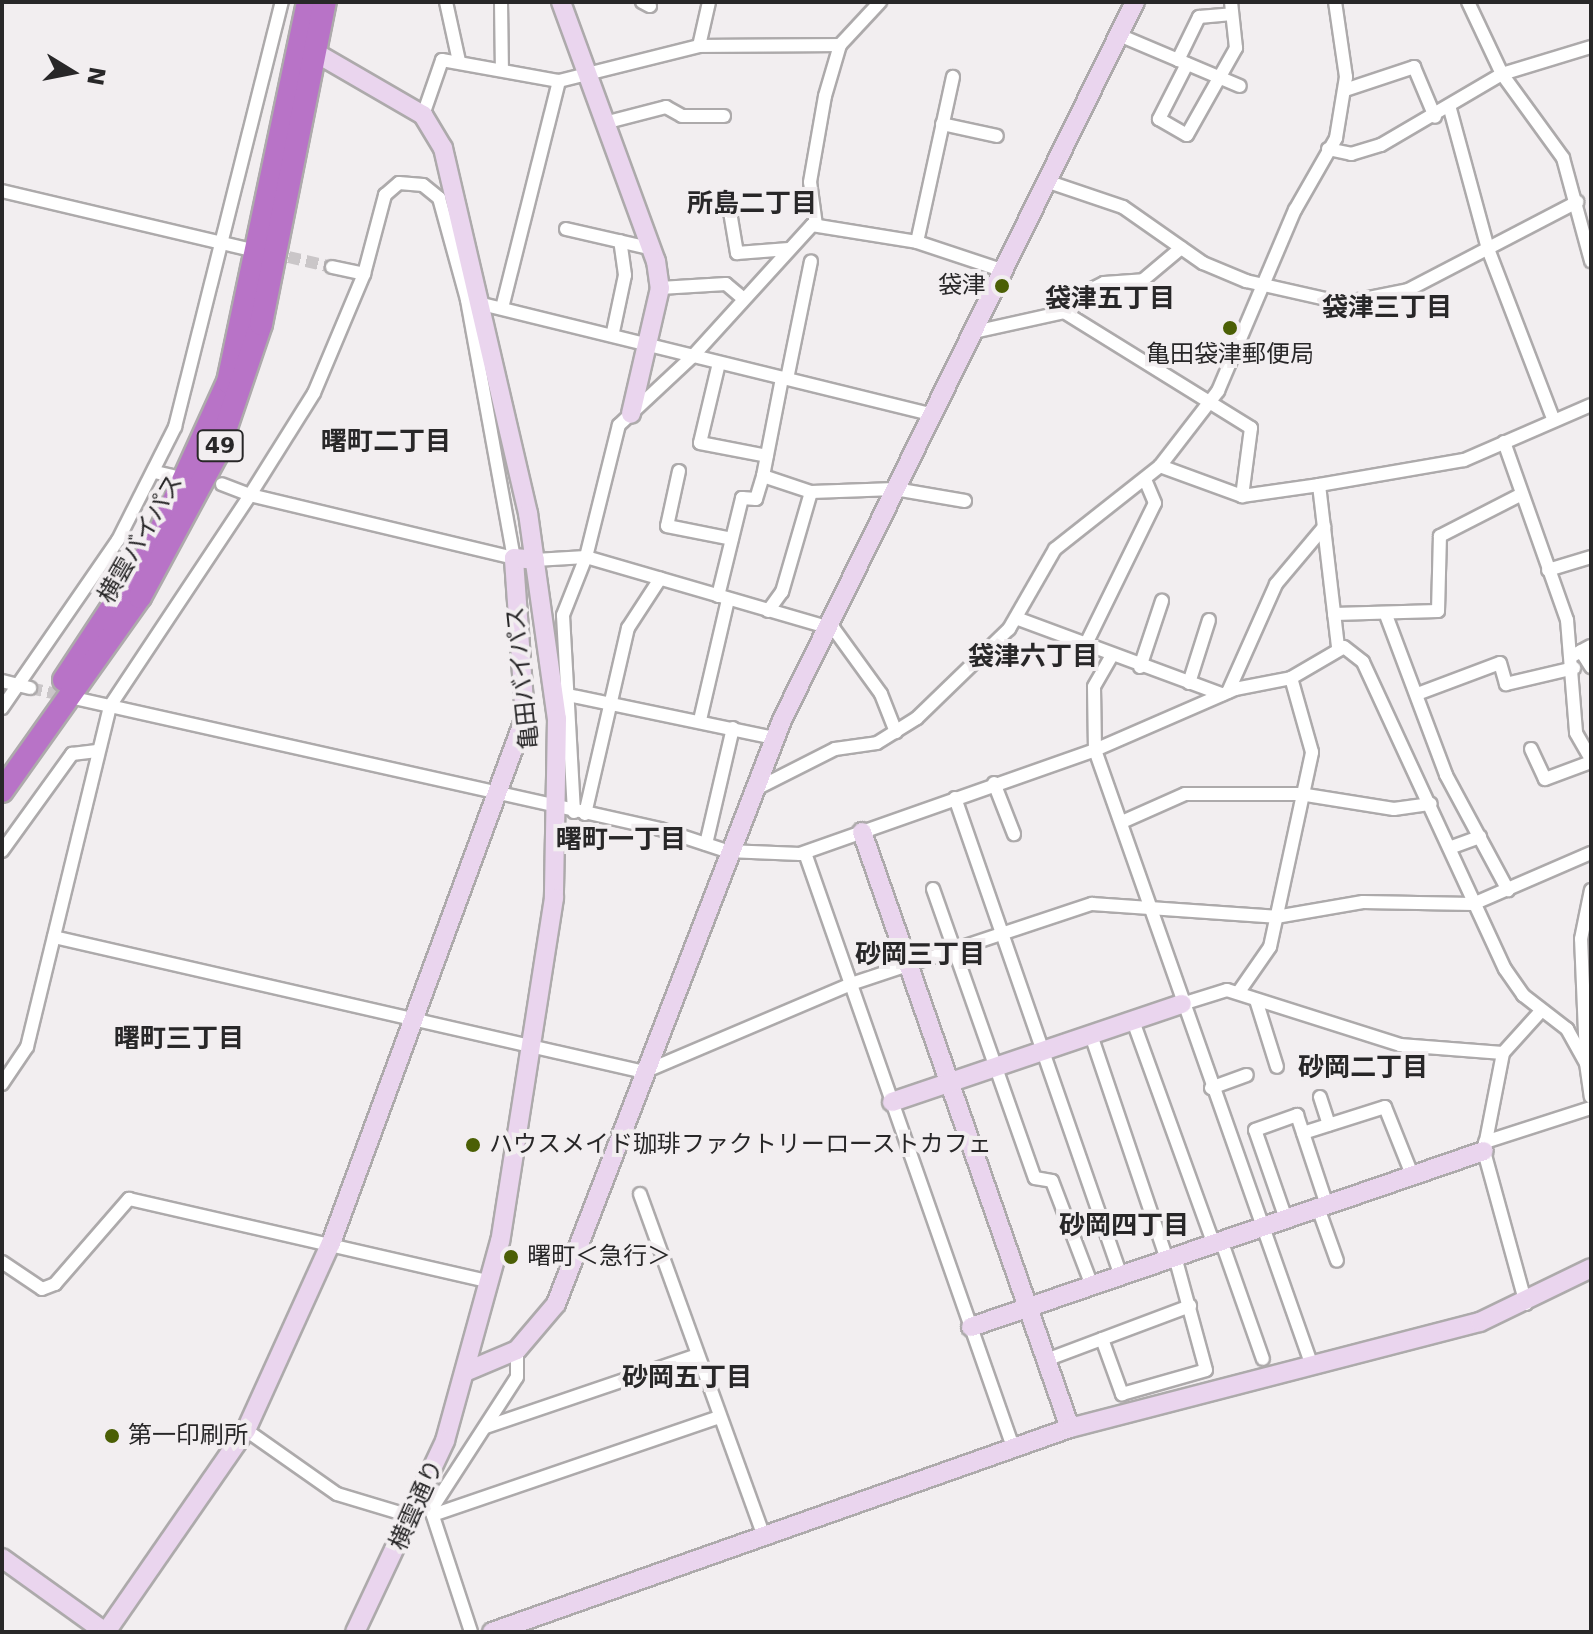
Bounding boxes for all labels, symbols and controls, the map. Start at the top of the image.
north arrow [32,32,112,112]
text: N [82,65,110,87]
district label: 所島二丁目 [687,188,817,220]
place label: 袋津 [938,272,986,300]
marker: 袋津 [993,277,1011,295]
district label: 袋津五丁目 [1045,283,1175,315]
district label: 袋津三丁目 [1322,292,1452,324]
marker: 亀田袋津郵便局 [1221,319,1239,337]
place label: 亀田袋津郵便局 [1146,341,1314,369]
district label: 曙町二丁目 [321,426,451,458]
road number: 49 [196,428,244,464]
street label: 横雲バイパス [93,469,189,609]
street label: 亀田バイパス [501,605,545,751]
district label: 袋津六丁目 [968,641,1098,673]
district label: 曙町一丁目 [556,824,686,856]
district label: 砂岡三丁目 [855,939,985,971]
district label: 曙町三丁目 [114,1023,244,1055]
district label: 砂岡二丁目 [1298,1052,1428,1084]
place label: ハウスメイド珈琲ファクトリーローストカフェ [489,1131,993,1159]
marker: ハウスメイド珈琲ファクトリーローストカフェ [464,1136,482,1154]
district label: 砂岡四丁目 [1059,1210,1189,1242]
place label: 曙町＜急行＞ [527,1243,671,1271]
marker: 曙町＜急行＞ [502,1248,520,1266]
district label: 砂岡五丁目 [622,1362,752,1394]
place label: 第一印刷所 [128,1422,248,1450]
marker: 第一印刷所 [103,1427,121,1445]
street label: 横雲通り [384,1455,450,1555]

